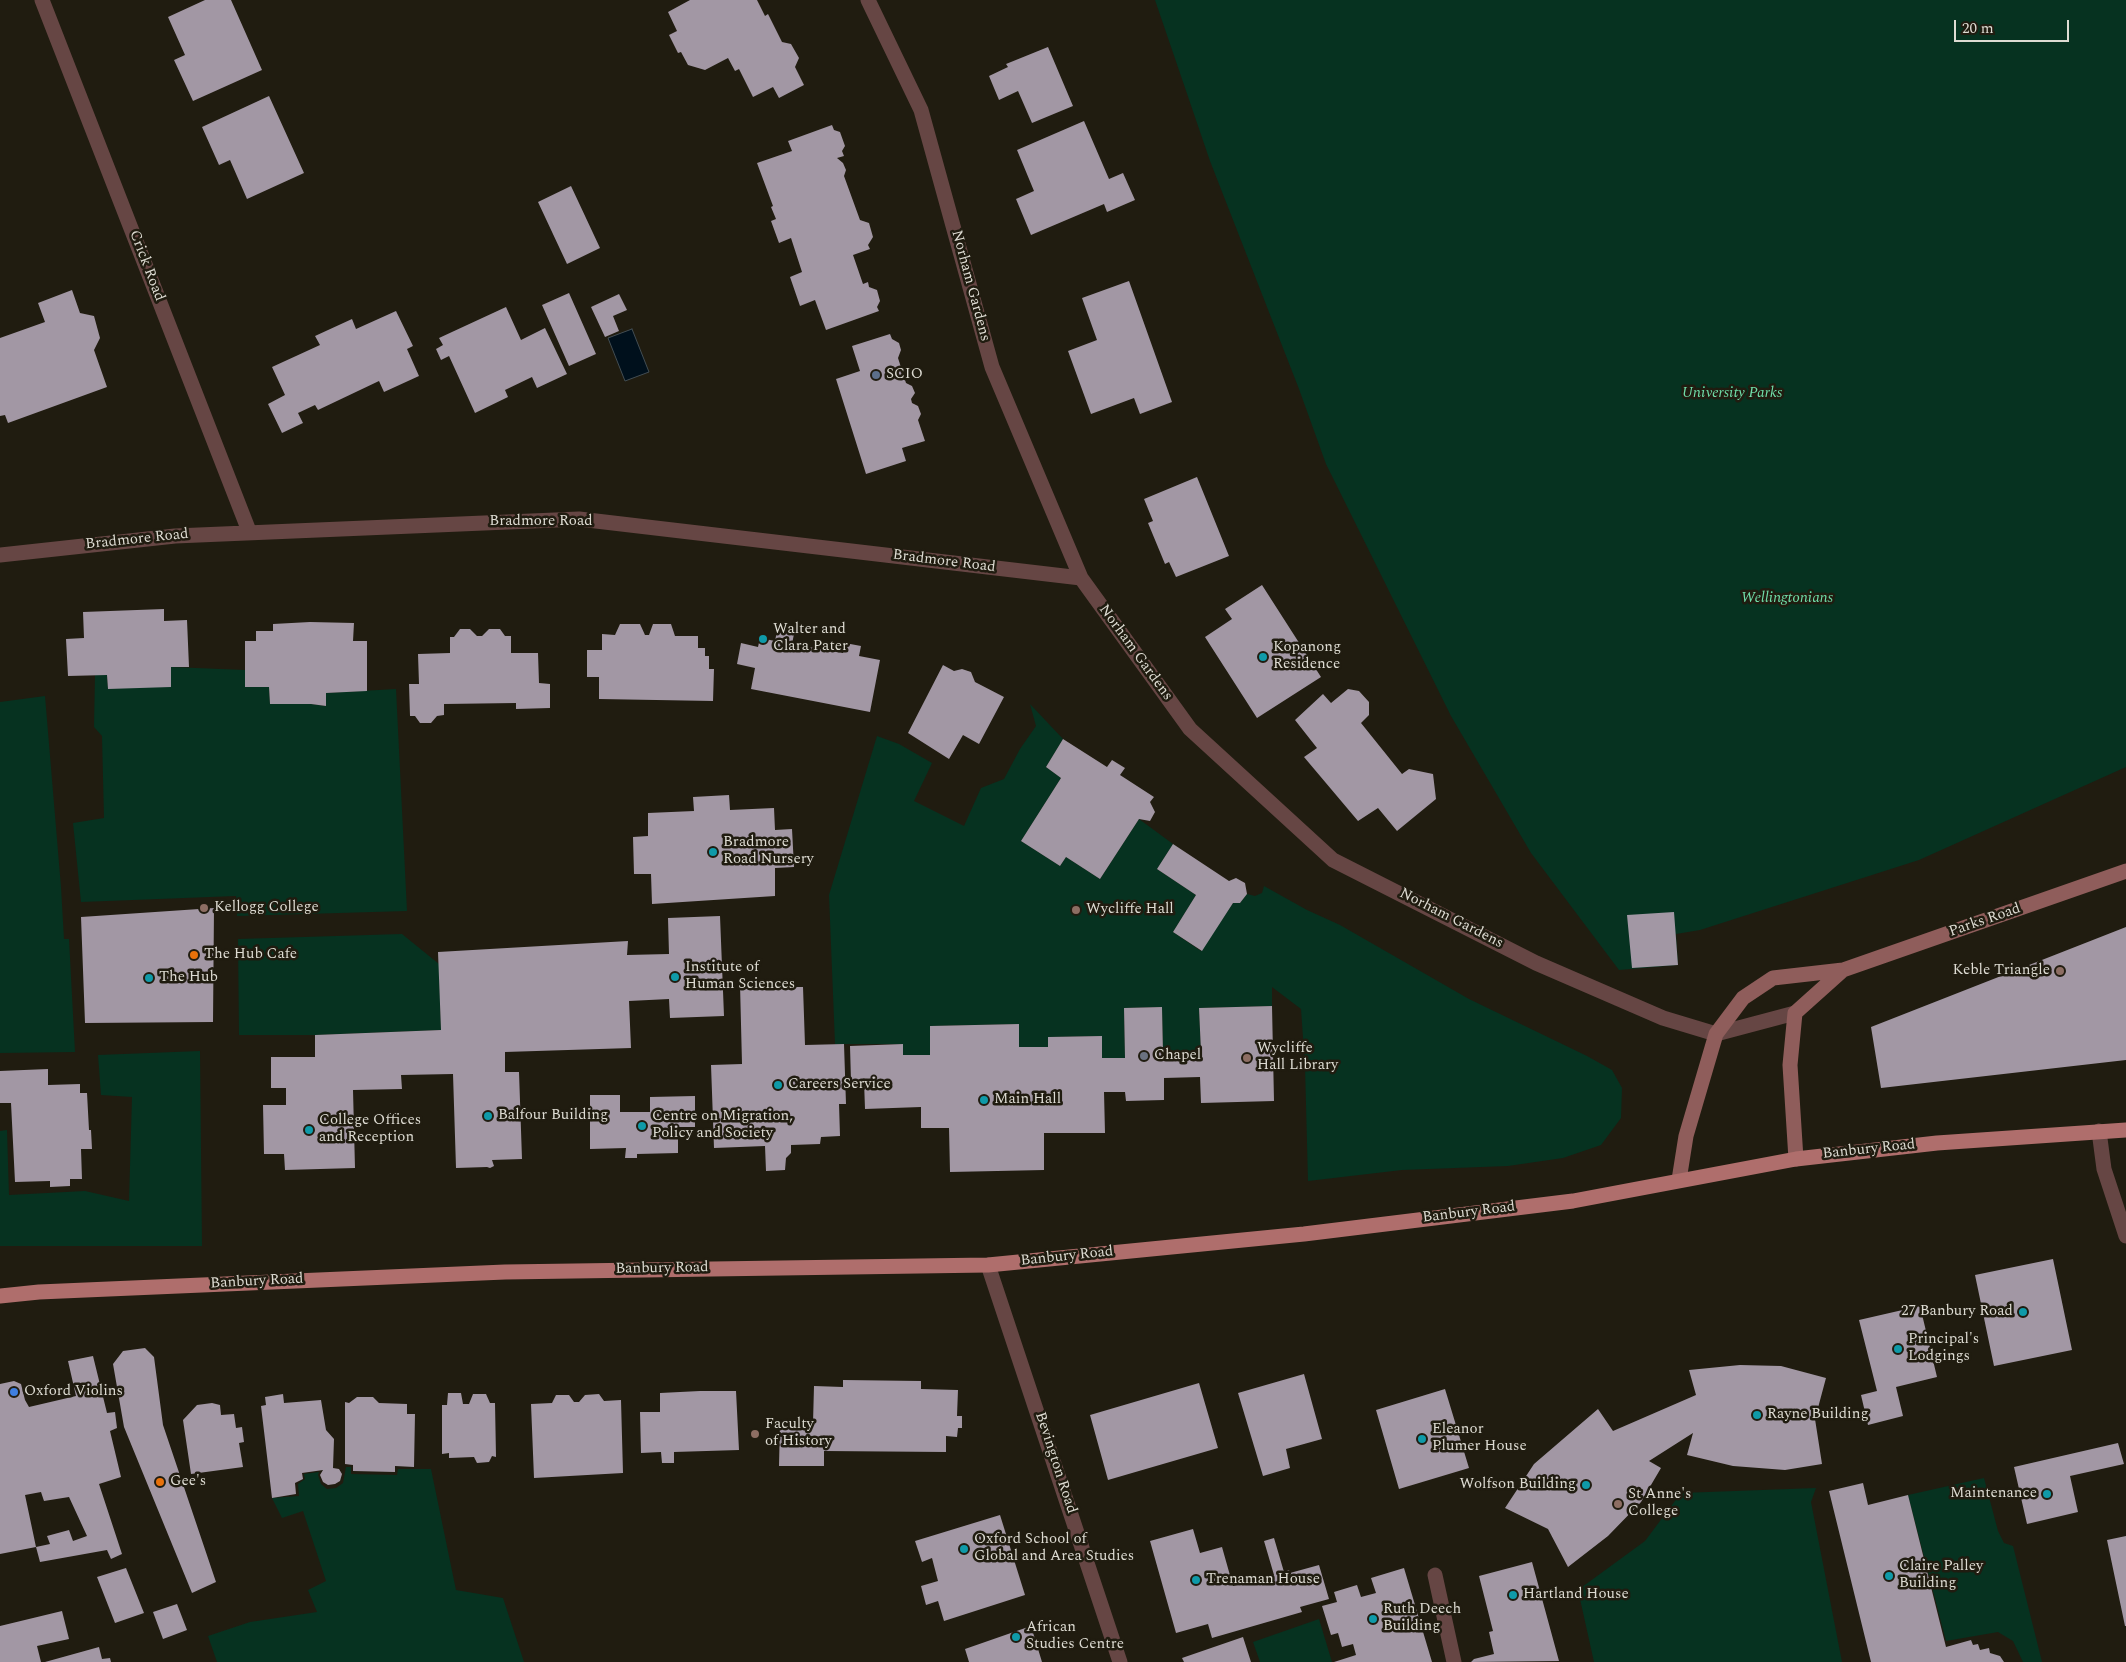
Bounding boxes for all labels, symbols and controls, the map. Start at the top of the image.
scale bar [1956,10,2071,42]
text: 20 m [1962,17,1994,40]
street label: Crick Road [124,228,168,304]
street label: Norham Gardens [947,228,993,344]
place label: SCIO [886,366,923,384]
marker: SCIO [870,369,882,381]
park label: University Parks [1682,385,1782,403]
street label: Bradmore Road [489,513,593,531]
street label: Bradmore Road [85,526,189,554]
street label: Bradmore Road [892,547,996,577]
park label: Wellingtonians [1741,590,1833,608]
street label: Norham Gardens [1094,601,1176,705]
place label: Walter and Clara Pater [773,621,848,656]
marker: Walter and Clara Pater [757,633,769,645]
place label: Kopanong Residence [1273,639,1341,674]
marker: Kopanong Residence [1257,651,1269,663]
place label: Bradmore Road Nursery [723,834,814,869]
marker: Bradmore Road Nursery [707,846,719,858]
street label: Norham Gardens [1396,885,1506,953]
place label: Kellogg College [214,899,319,917]
street label: Parks Road [1947,900,2023,942]
place label: Wycliffe Hall [1086,901,1174,919]
marker: Kellogg College [198,902,210,914]
marker: Wycliffe Hall [1070,904,1082,916]
place label: The Hub Cafe [204,946,297,964]
marker: The Hub Cafe [188,949,200,961]
place label: Institute of Human Sciences [685,959,795,994]
place label: Keble Triangle [1952,962,2050,980]
marker: Keble Triangle [2054,965,2066,977]
place label: The Hub [159,969,218,987]
marker: Institute of Human Sciences [669,971,681,983]
marker: The Hub [143,972,155,984]
place label: Wycliffe Hall Library [1257,1040,1338,1075]
place label: Chapel [1154,1047,1201,1065]
marker: Chapel [1138,1050,1150,1062]
marker: Wycliffe Hall Library [1241,1052,1253,1064]
place label: Careers Service [788,1076,891,1094]
marker: Careers Service [772,1079,784,1091]
place label: Main Hall [994,1091,1061,1109]
marker: Main Hall [978,1094,990,1106]
place label: Balfour Building [498,1107,608,1125]
place label: Centre on Migration, Policy and Society [652,1108,793,1143]
marker: Balfour Building [482,1110,494,1122]
place label: College Offices and Reception [319,1112,421,1147]
marker: Centre on Migration, Policy and Society [636,1120,648,1132]
marker: College Offices and Reception [303,1124,315,1136]
street label: Banbury Road [1822,1136,1916,1164]
street label: Banbury Road [1422,1198,1516,1228]
street label: Banbury Road [1020,1243,1114,1271]
street label: Banbury Road [615,1259,709,1279]
street label: Banbury Road [210,1271,304,1293]
place label: 27 Banbury Road [1901,1303,2013,1321]
marker: 27 Banbury Road [2017,1306,2029,1318]
place label: Principal's Lodgings [1908,1331,1979,1366]
marker: Principal's Lodgings [1892,1343,1904,1355]
place label: Oxford Violins [24,1383,123,1401]
marker: Oxford Violins [8,1386,20,1398]
place label: Rayne Building [1767,1406,1869,1424]
marker: Rayne Building [1751,1409,1763,1421]
street label: Bevington Road [1030,1410,1080,1516]
place label: Faculty of History [765,1416,832,1451]
place label: Eleanor Plumer House [1432,1421,1527,1456]
marker: Faculty of History [749,1428,761,1440]
marker: Eleanor Plumer House [1416,1433,1428,1445]
place label: Gee's [170,1473,206,1491]
marker: Gee's [154,1476,166,1488]
place label: Wolfson Building [1460,1476,1576,1494]
marker: Wolfson Building [1580,1479,1592,1491]
place label: Maintenance [1950,1485,2037,1503]
place label: St Anne's College [1628,1486,1691,1521]
marker: Maintenance [2041,1488,2053,1500]
marker: St Anne's College [1612,1498,1624,1510]
place label: Oxford School of Global and Area Studies [974,1531,1134,1566]
marker: Oxford School of Global and Area Studies [958,1543,970,1555]
place label: Claire Palley Building [1899,1558,1983,1593]
marker: Claire Palley Building [1883,1570,1895,1582]
place label: Trenaman House [1206,1571,1320,1589]
marker: Trenaman House [1190,1574,1202,1586]
place label: Hartland House [1523,1586,1629,1604]
marker: Hartland House [1507,1589,1519,1601]
place label: Ruth Deech Building [1383,1601,1461,1636]
marker: Ruth Deech Building [1367,1613,1379,1625]
place label: African Studies Centre [1026,1619,1124,1654]
marker: African Studies Centre [1010,1631,1022,1643]

